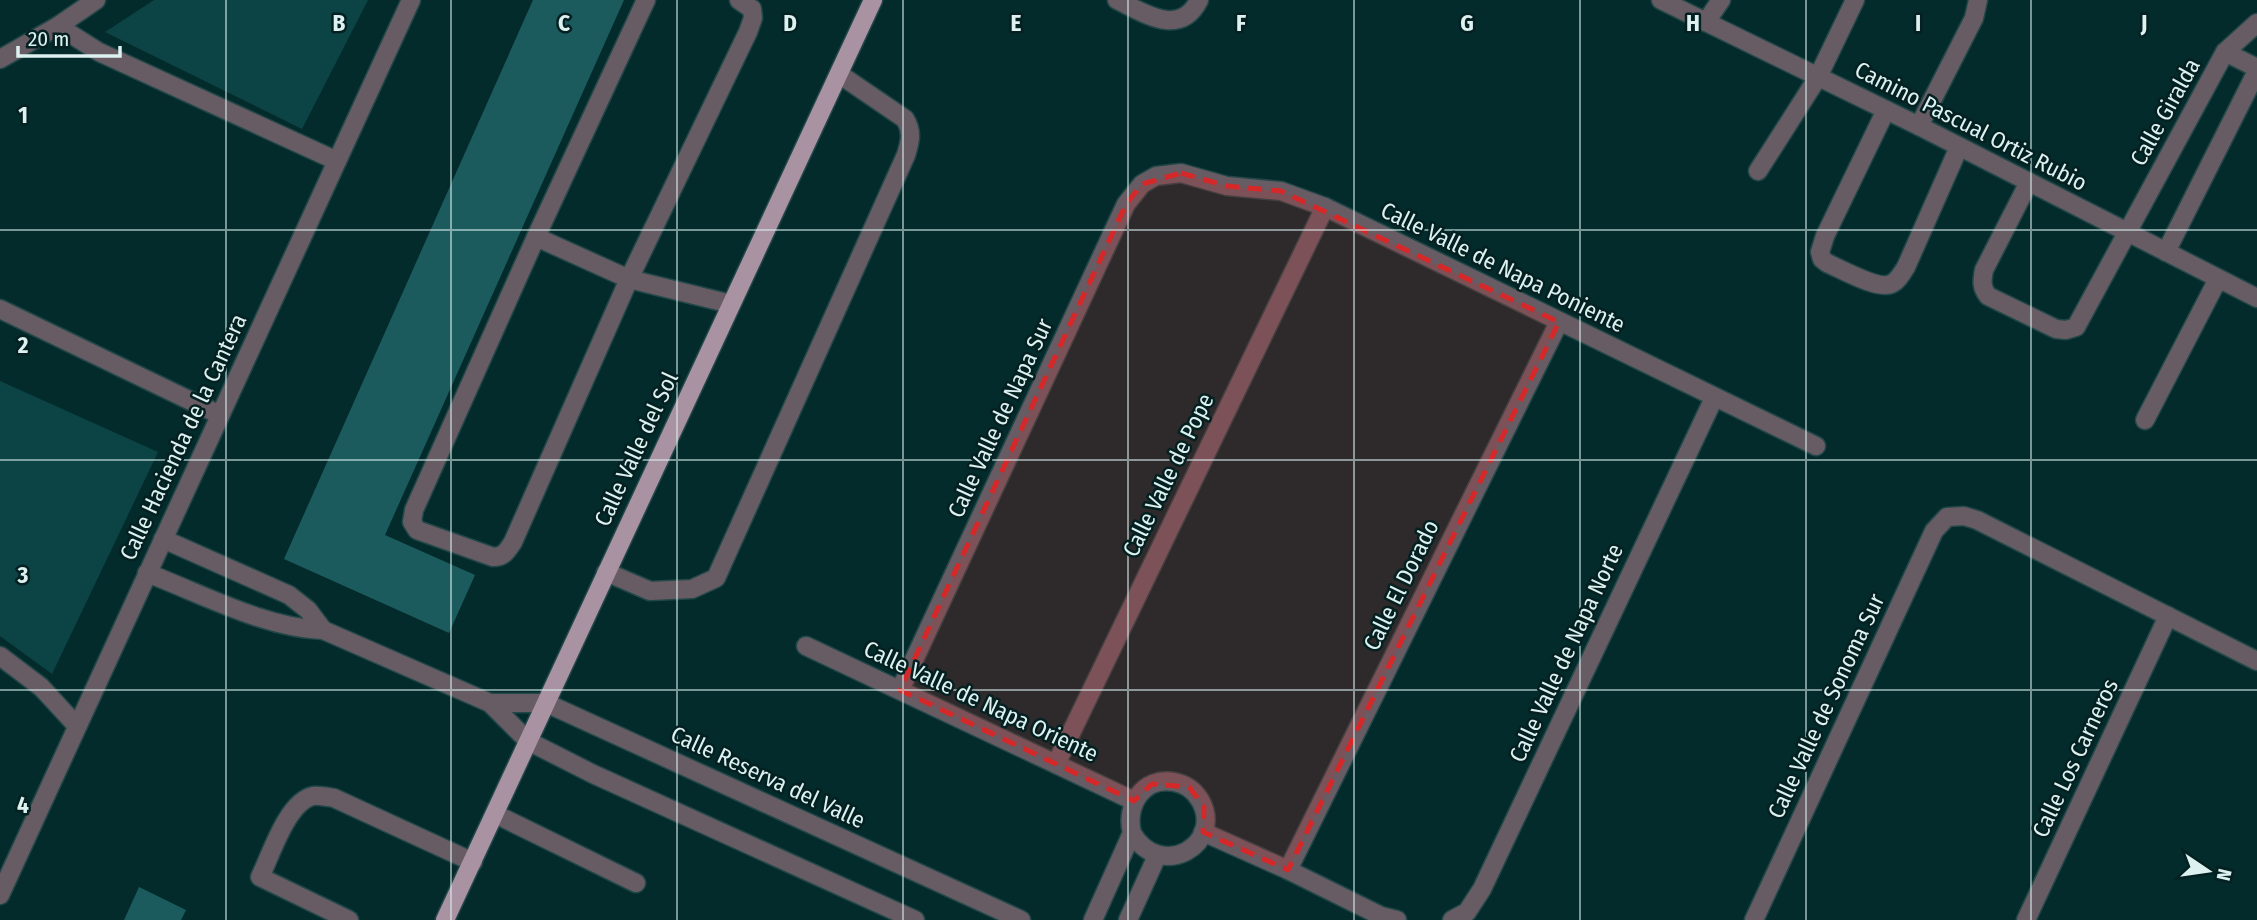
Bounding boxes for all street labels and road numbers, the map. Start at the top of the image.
street label: Calle Giralda [2124,54,2206,170]
street label: Camino Pascual Ortiz Rubio [1850,55,2092,197]
street label: Calle Valle de Napa Poniente [1376,196,1630,338]
street label: Calle Hacienda de la Cantera [114,309,252,565]
street label: Calle Valle de Napa Sur [942,314,1058,522]
street label: Calle Valle del Sol [588,368,684,530]
street label: Calle Valle de Pope [1116,389,1220,561]
street label: Calle El Dorado [1357,515,1445,655]
street label: Calle Valle de Napa Norte [1503,539,1629,767]
street label: Calle Valle de Sonoma Sur [1762,589,1890,823]
street label: Calle Valle de Napa Oriente [859,634,1103,768]
street label: Calle Los Carneros [2026,674,2124,842]
street label: Calle Reserva del Valle [666,720,870,834]

